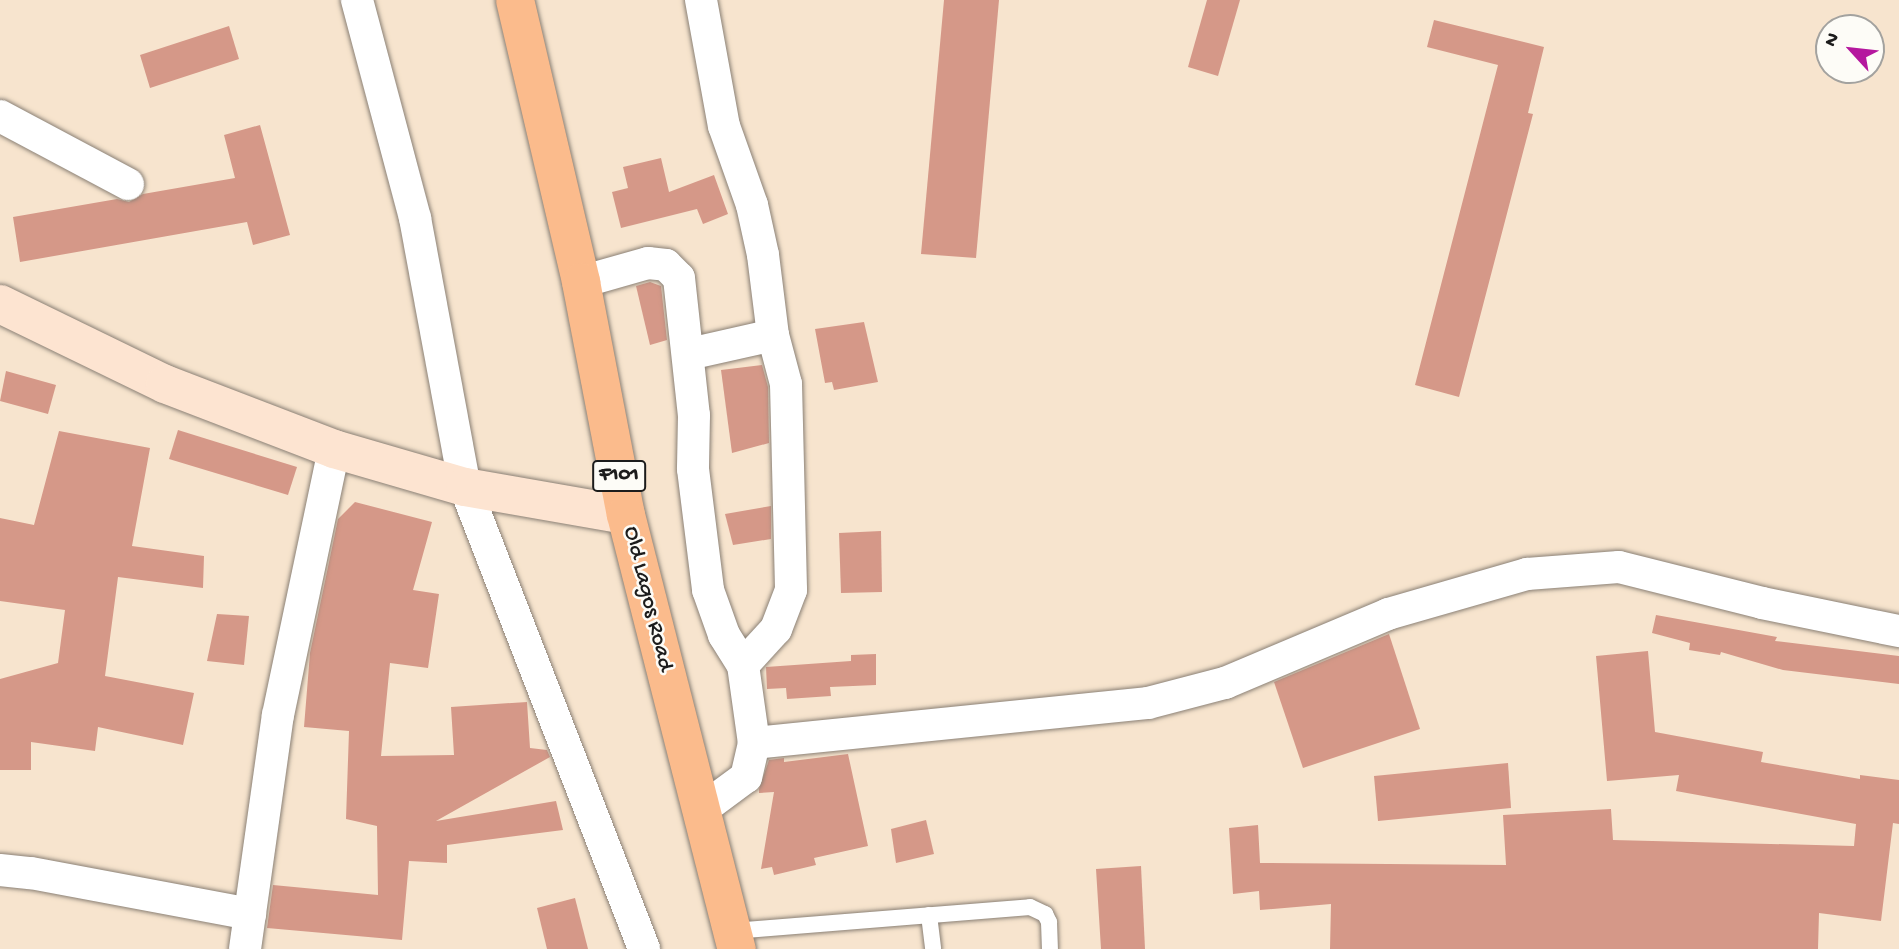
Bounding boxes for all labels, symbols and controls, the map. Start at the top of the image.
north arrow [1815,14,1885,84]
text: N [1820,29,1846,51]
road number: F101 [591,458,647,494]
street label: Old Lagos Road [616,524,678,674]

